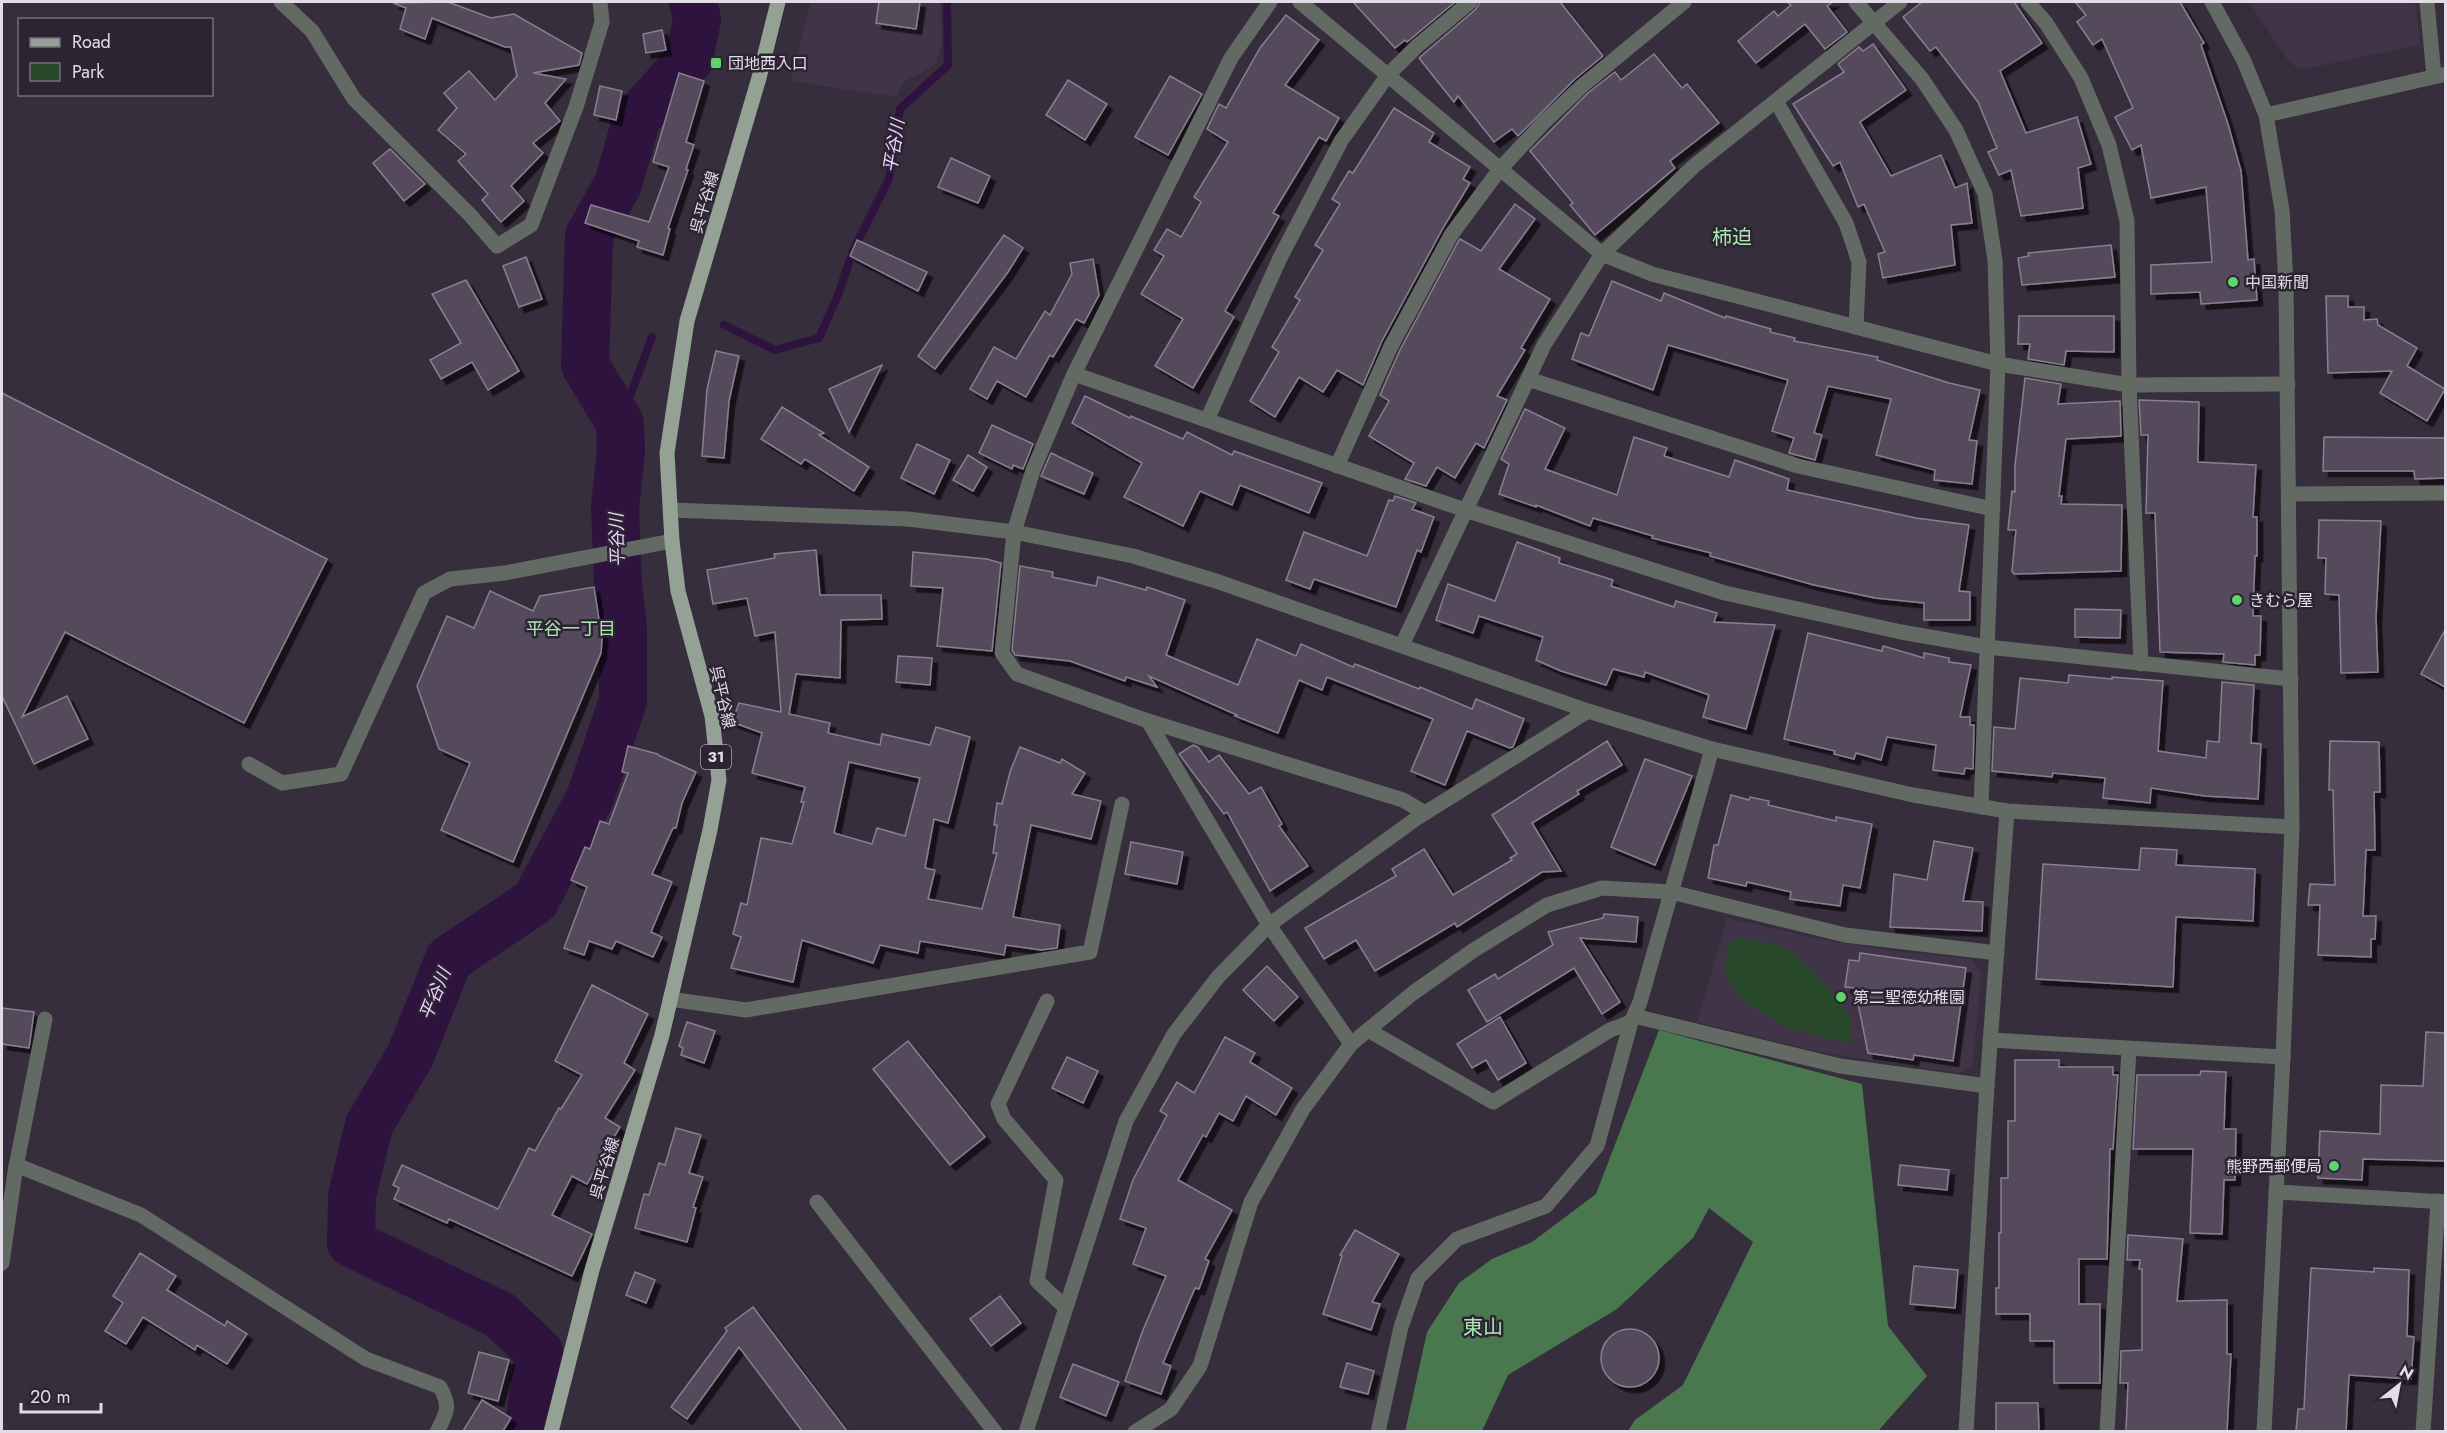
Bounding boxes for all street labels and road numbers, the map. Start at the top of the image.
street label: 呉平谷線 [685,168,724,236]
street label: 呉平谷線 [704,663,741,731]
road number: 31 [701,745,731,769]
street label: 呉平谷線 [584,1134,625,1202]

